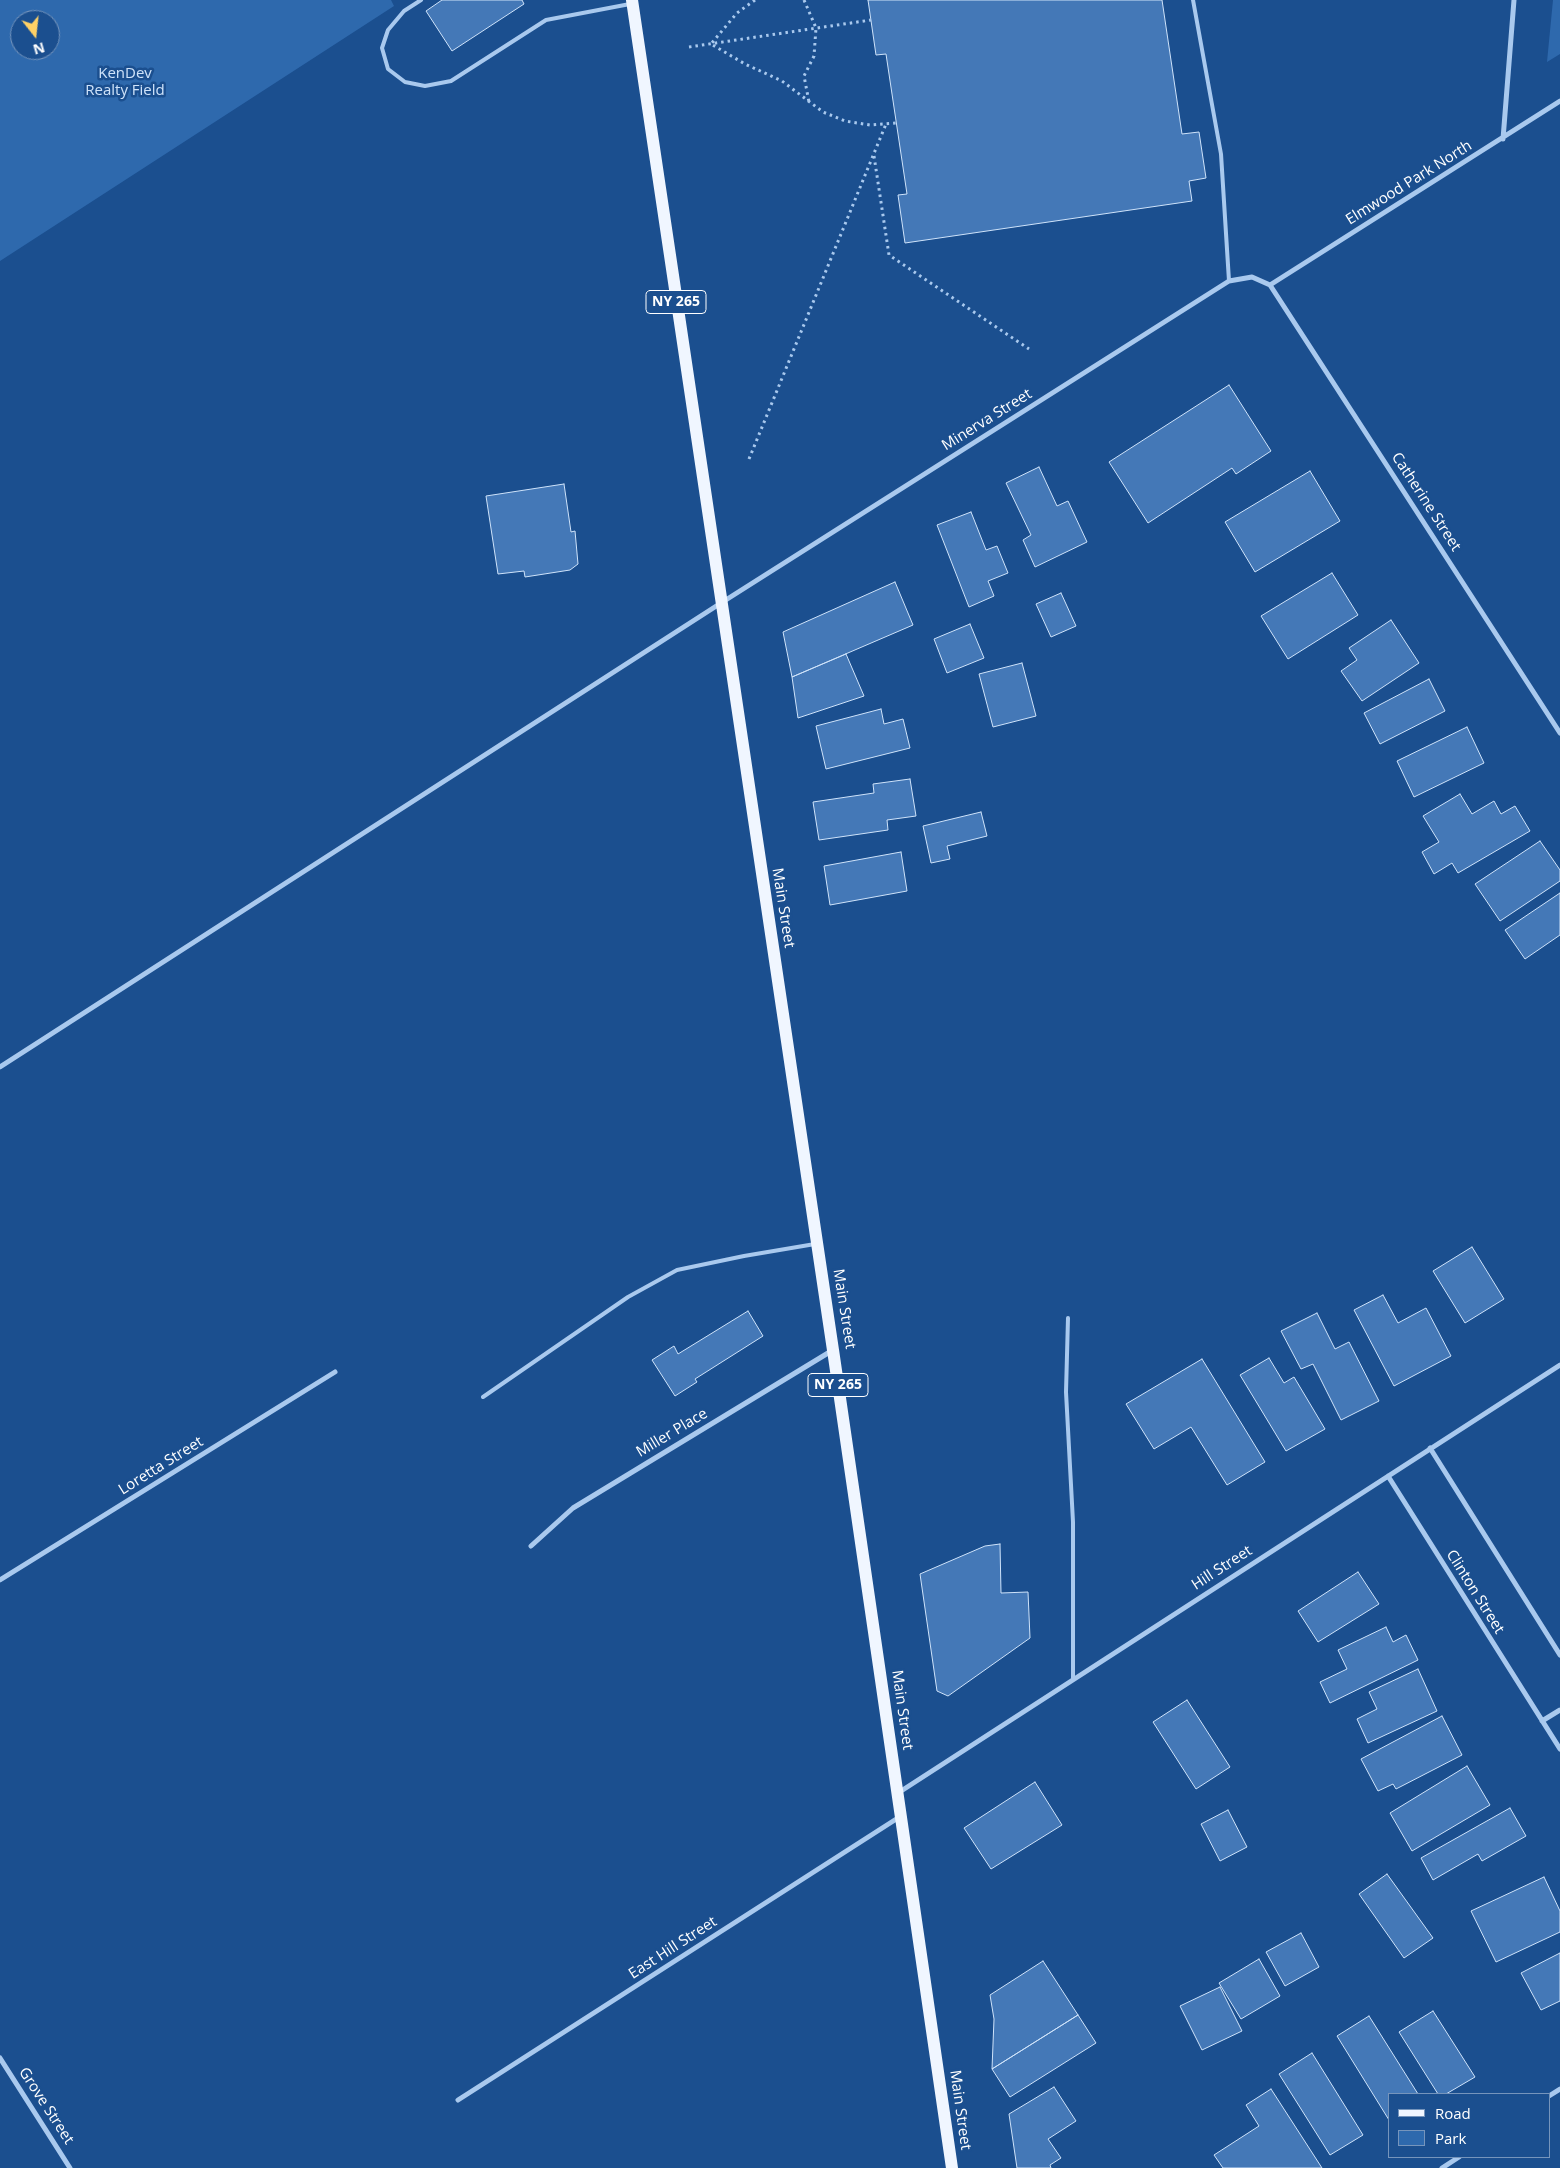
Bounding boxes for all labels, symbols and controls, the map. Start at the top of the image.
north arrow [10,10,60,60]
text: N [31,38,47,60]
park label: KenDev Realty Field [85,65,165,100]
street label: Elmwood Park North [1343,137,1475,229]
road number: NY 265 [646,290,706,314]
street label: Minerva Street [939,385,1035,455]
street label: Catherine Street [1387,449,1465,555]
street label: Main Street [768,867,798,949]
street label: Main Street [829,1268,859,1350]
road number: NY 265 [808,1374,868,1396]
street label: Miller Place [633,1405,711,1461]
street label: Loretta Street [115,1433,207,1499]
street label: Hill Street [1188,1542,1256,1594]
street label: Clinton Street [1442,1547,1508,1637]
street label: Main Street [887,1669,917,1751]
street label: East Hill Street [626,1913,720,1983]
street label: Grove Street [15,2064,77,2148]
street label: Main Street [945,2069,975,2151]
legend [1388,2093,1550,2158]
text: Road [1435,2103,1471,2123]
text: Park [1435,2128,1466,2148]

